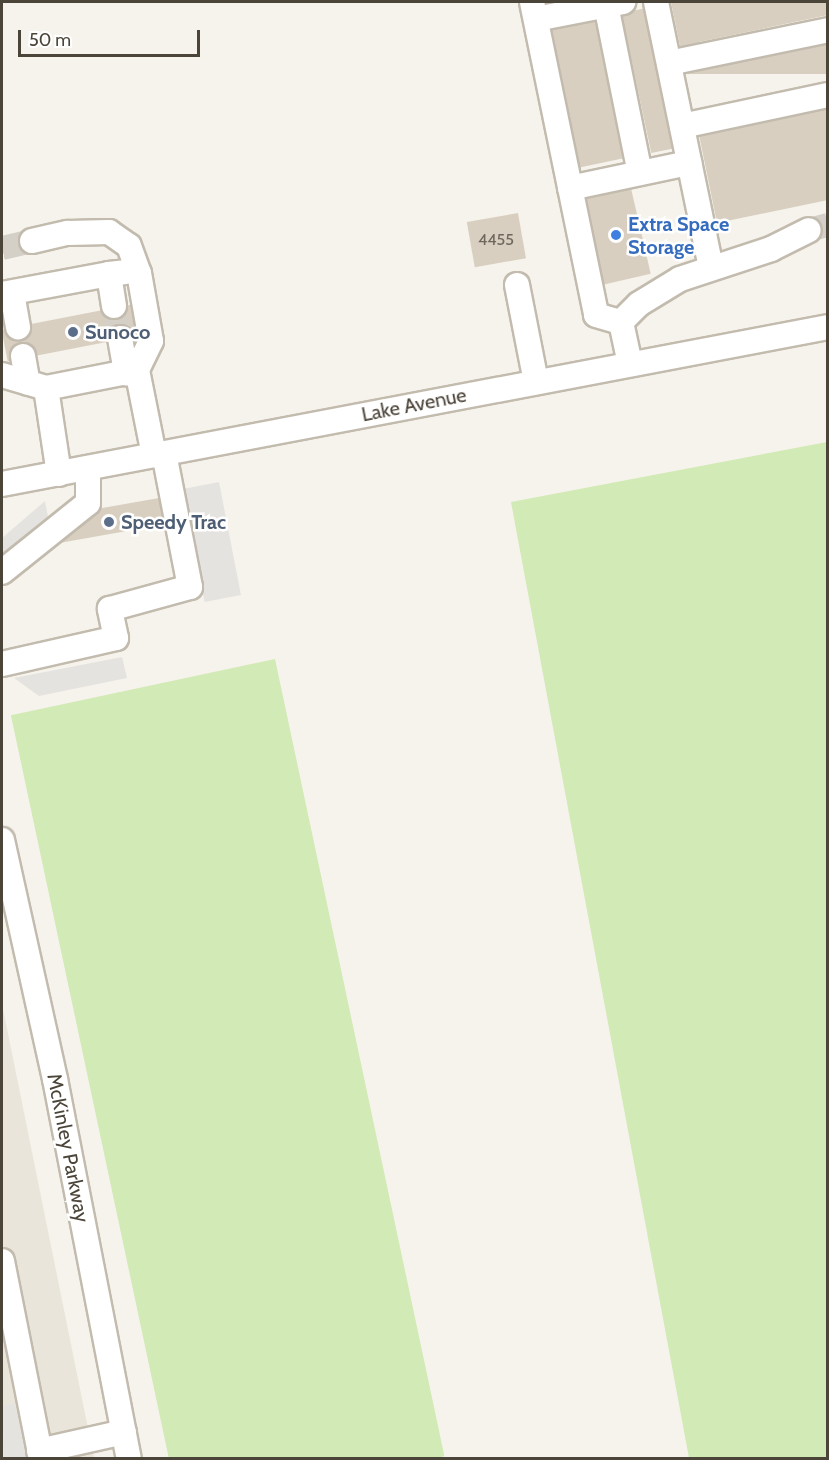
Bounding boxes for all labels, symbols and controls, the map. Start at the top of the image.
scale bar [21,18,202,56]
text: 50 m [29,29,71,51]
place label: Extra Space Storage [628,212,729,259]
marker: Extra Space Storage [609,228,623,242]
house number: 4455 [478,230,514,250]
place label: Sunoco [85,320,150,344]
marker: Sunoco [66,325,80,339]
street label: Lake Avenue [360,383,468,427]
place label: Speedy Trac [121,510,226,534]
marker: Speedy Trac [102,515,116,529]
street label: McKinley Parkway [42,1071,94,1225]

